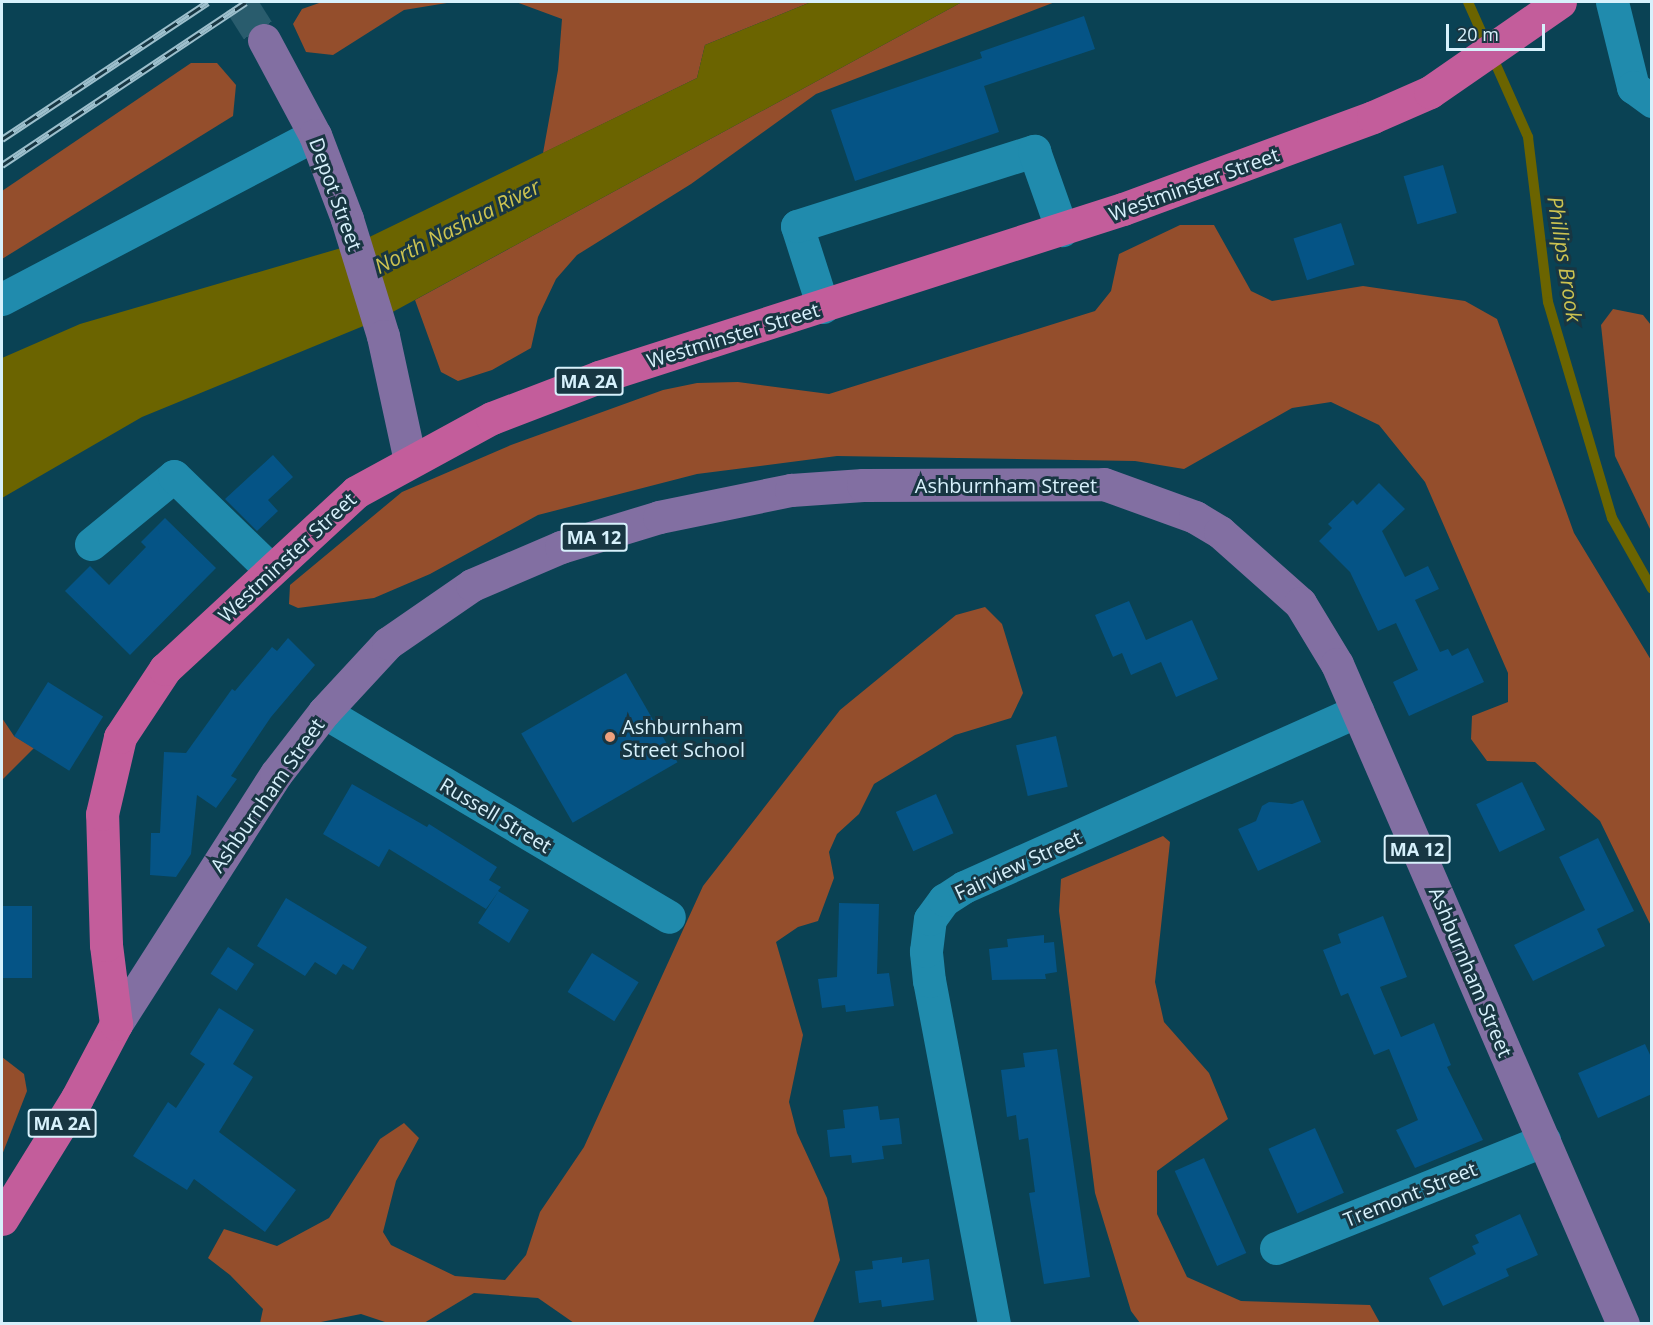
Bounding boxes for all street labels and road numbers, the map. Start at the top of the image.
street label: Depot Street [305,134,367,254]
street label: Westminster Street [1106,142,1282,226]
street label: Westminster Street [644,297,822,373]
road number: MA 2A [554,366,624,396]
street label: Ashburnham Street [915,473,1097,497]
street label: Westminster Street [213,487,361,627]
road number: MA 12 [560,522,628,552]
street label: Ashburnham Street [205,713,329,877]
street label: Russell Street [436,772,556,858]
street label: Fairview Street [951,825,1085,905]
road number: MA 12 [1382,834,1452,864]
street label: Ashburnham Street [1424,883,1518,1061]
road number: MA 2A [28,1108,97,1138]
street label: Tremont Street [1340,1156,1480,1232]

